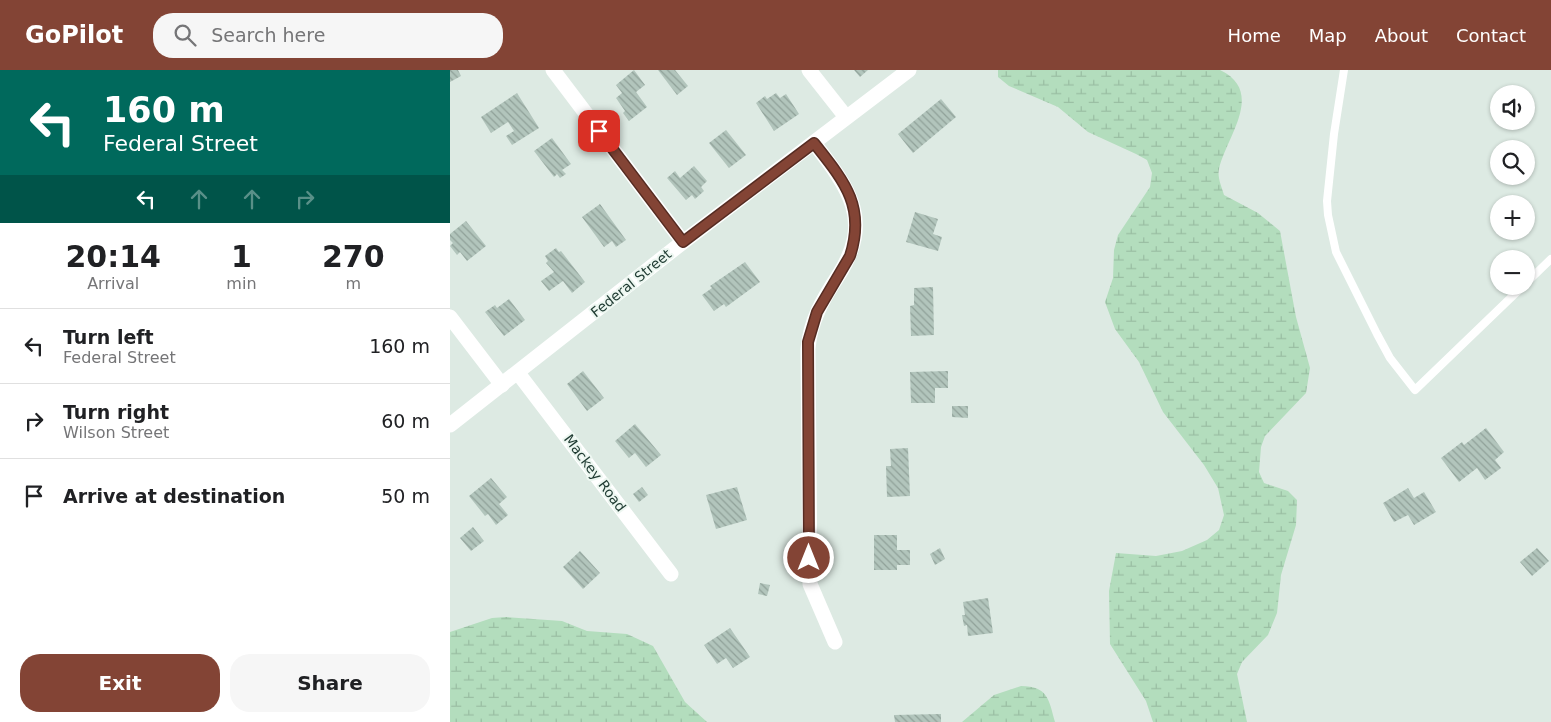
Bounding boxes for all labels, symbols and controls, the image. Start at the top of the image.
search box [153,13,503,58]
text: GoPilot [25,21,123,49]
icon: search [171,21,199,49]
text: Search here [211,24,325,46]
text: Home [1228,25,1281,46]
text: Map [1309,25,1347,46]
text: About [1375,25,1428,46]
text: Contact [1456,25,1526,46]
map controls [1490,85,1535,295]
button: sound [1490,85,1535,130]
icon: left [20,90,85,155]
text: 160 m [103,90,225,130]
pin [578,110,620,152]
icon: arrive [585,117,613,145]
text: Federal Street [103,131,258,156]
button: search [1490,140,1535,185]
icon: left [132,185,160,213]
icon: ahead [185,185,213,213]
icon: ahead [238,185,266,213]
icon: right [291,185,319,213]
button: + [1490,195,1535,240]
text: 20:14 [65,239,161,274]
text: 1 [231,239,252,274]
text: 270 [322,239,385,274]
street label: Federal Street [588,245,675,320]
button: − [1490,250,1535,295]
text: Arrival [87,274,139,293]
text: min [226,274,257,293]
text: m [345,274,361,293]
text: Turn left [63,326,154,348]
icon: left [20,332,48,360]
text: 160 m [369,335,430,357]
text: Federal Street [63,348,176,367]
text: Turn right [63,401,169,423]
icon: right [20,407,48,435]
text: 60 m [381,410,430,432]
text: Wilson Street [63,423,169,442]
street label: Mackey Road [561,431,629,515]
icon: arrive [20,482,48,510]
text: Arrive at destination [63,485,285,507]
text: 50 m [381,485,430,507]
position arrow [782,531,834,583]
button: Exit [20,654,220,712]
button: Share [230,654,430,712]

